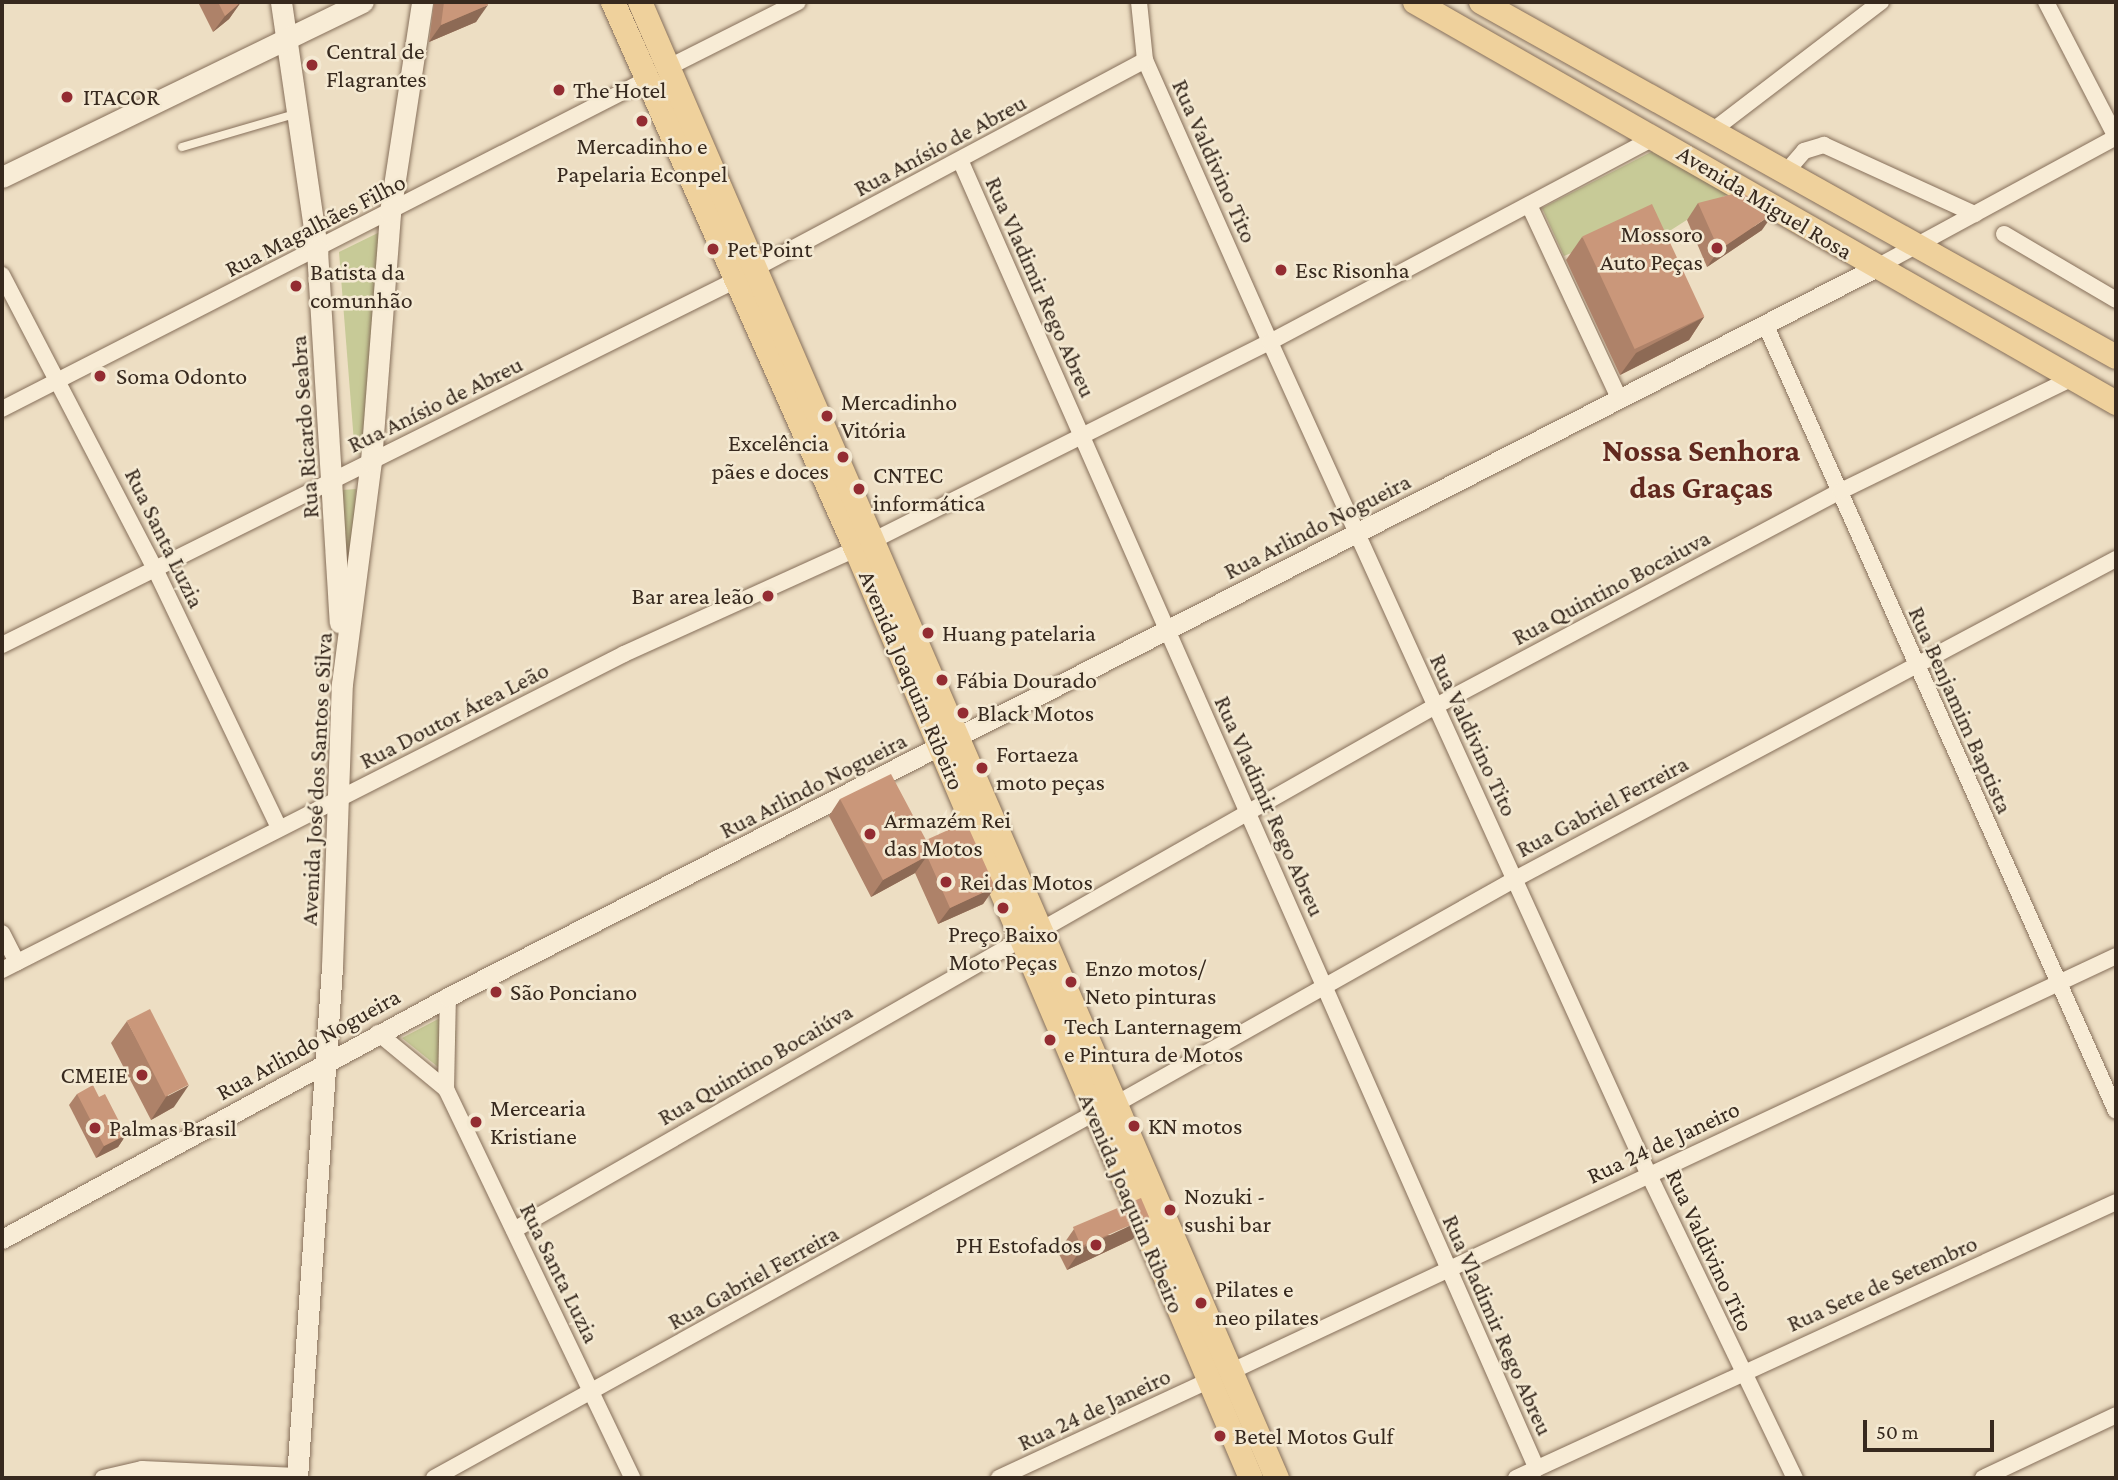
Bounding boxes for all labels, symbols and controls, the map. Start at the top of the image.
place label: Central de Flagrantes [326,37,427,93]
marker: Central de Flagrantes [304,57,320,73]
street label: Rua Valdivino Tito [1166,75,1264,247]
place label: The Hotel [573,76,666,104]
marker: The Hotel [551,82,567,98]
place label: ITACOR [83,83,159,111]
marker: ITACOR [57,87,77,107]
street label: Rua Anísio de Abreu [849,87,1031,203]
marker: Mercadinho e Papelaria Econpel [634,113,650,129]
place label: Mercadinho e Papelaria Econpel [557,132,727,188]
street label: Avenida Miguel Rosa [1672,138,1858,266]
street label: Rua Magalhães Filho [220,167,410,283]
street label: Rua Vladimir Rego Abreu [979,172,1103,402]
place label: Mossoro Auto Peças [1600,220,1703,276]
place label: Pet Point [727,235,812,263]
marker: Mossoro Auto Peças [1709,240,1725,256]
marker: Pet Point [705,241,721,257]
place label: Esc Risonha [1295,256,1410,284]
place label: Batista da comunhão [310,258,413,314]
marker: Esc Risonha [1273,262,1289,278]
marker: Batista da comunhão [288,278,304,294]
street label: Rua Ricardo Seabra [283,335,325,519]
street label: Rua Anísio de Abreu [343,349,527,459]
place label: Soma Odonto [116,362,247,390]
marker: Soma Odonto [90,366,110,386]
place label: Mercadinho Vitória [841,388,957,444]
marker: Mercadinho Vitória [819,408,835,424]
place label: Excelência pães e doces [711,429,829,485]
district label: Nossa Senhora das Graças [1602,432,1800,507]
marker: Excelência pães e doces [835,449,851,465]
place label: CNTEC informática [873,461,985,517]
street label: Rua Santa Luzia [119,463,211,613]
street label: Rua Arlindo Nogueira [1219,466,1415,586]
marker: CNTEC informática [851,481,867,497]
street label: Rua Quintino Bocaiuva [1507,523,1715,651]
street label: Avenida Joaquim Ribeiro [853,566,971,794]
place label: Bar area leão [632,582,754,610]
marker: Bar area leão [760,588,776,604]
street label: Rua Benjamim Baptista [1902,602,2020,818]
place label: Huang patelaria [942,619,1096,647]
marker: Huang patelaria [920,625,936,641]
street label: Avenida José dos Santos e Silva [294,632,338,926]
street label: Rua Valdivino Tito [1424,649,1524,821]
street label: Rua Doutor Área Leão [355,655,553,775]
place label: Fábia Dourado [956,666,1097,694]
marker: Fábia Dourado [934,672,950,688]
street label: Rua Vladimir Rego Abreu [1208,691,1332,921]
place label: Black Motos [977,699,1094,727]
marker: Black Motos [955,705,971,721]
street label: Rua Arlindo Nogueira [715,725,911,845]
place label: Fortaeza moto peças [996,740,1105,796]
street label: Rua Gabriel Ferreira [1511,749,1693,863]
marker: Fortaeza moto peças [974,760,990,776]
place label: Armazém Rei das Motos [884,806,1011,862]
marker: Armazém Rei das Motos [862,826,878,842]
place label: Rei das Motos [960,868,1093,896]
marker: Rei das Motos [938,874,954,890]
marker: Preço Baixo Moto Peças [995,900,1011,916]
place label: Preço Baixo Moto Peças [948,920,1058,976]
place label: Enzo motos/ Neto pinturas [1085,954,1216,1010]
marker: Enzo motos/ Neto pinturas [1063,974,1079,990]
place label: São Ponciano [510,978,637,1006]
street label: Rua Arlindo Nogueira [211,982,405,1106]
marker: São Ponciano [488,984,504,1000]
street label: Rua Quintino Bocaiúva [653,997,857,1131]
place label: Tech Lanternagem e Pintura de Motos [1064,1012,1243,1068]
marker: Tech Lanternagem e Pintura de Motos [1042,1032,1058,1048]
place label: CMEIE [61,1061,128,1089]
marker: CMEIE [134,1067,150,1083]
street label: Avenida Joaquim Ribeiro [1073,1089,1191,1317]
place label: Mercearia Kristiane [490,1094,586,1150]
street label: Rua 24 de Janeiro [1582,1094,1744,1190]
place label: KN motos [1148,1112,1242,1140]
place label: Palmas Brasil [109,1114,237,1142]
marker: Mercearia Kristiane [468,1114,484,1130]
marker: KN motos [1126,1118,1142,1134]
marker: Palmas Brasil [87,1120,103,1136]
street label: Rua Valdivino Tito [1660,1164,1760,1336]
place label: Nozuki - sushi bar [1184,1182,1271,1238]
street label: Rua Santa Luzia [514,1198,606,1348]
marker: Nozuki - sushi bar [1162,1202,1178,1218]
street label: Rua Vladimir Rego Abreu [1436,1210,1560,1440]
street label: Rua Gabriel Ferreira [663,1218,843,1336]
street label: Rua Sete de Setembro [1782,1228,1982,1338]
place label: PH Estofados [955,1231,1082,1259]
marker: PH Estofados [1088,1237,1104,1253]
place label: Pilates e neo pilates [1215,1275,1319,1331]
marker: Pilates e neo pilates [1193,1295,1209,1311]
street label: Rua 24 de Janeiro [1013,1361,1175,1457]
scale bar [1866,1406,1997,1450]
text: 50 m [1876,1420,1919,1444]
place label: Betel Motos Gulf [1234,1422,1394,1450]
marker: Betel Motos Gulf [1212,1428,1228,1444]

